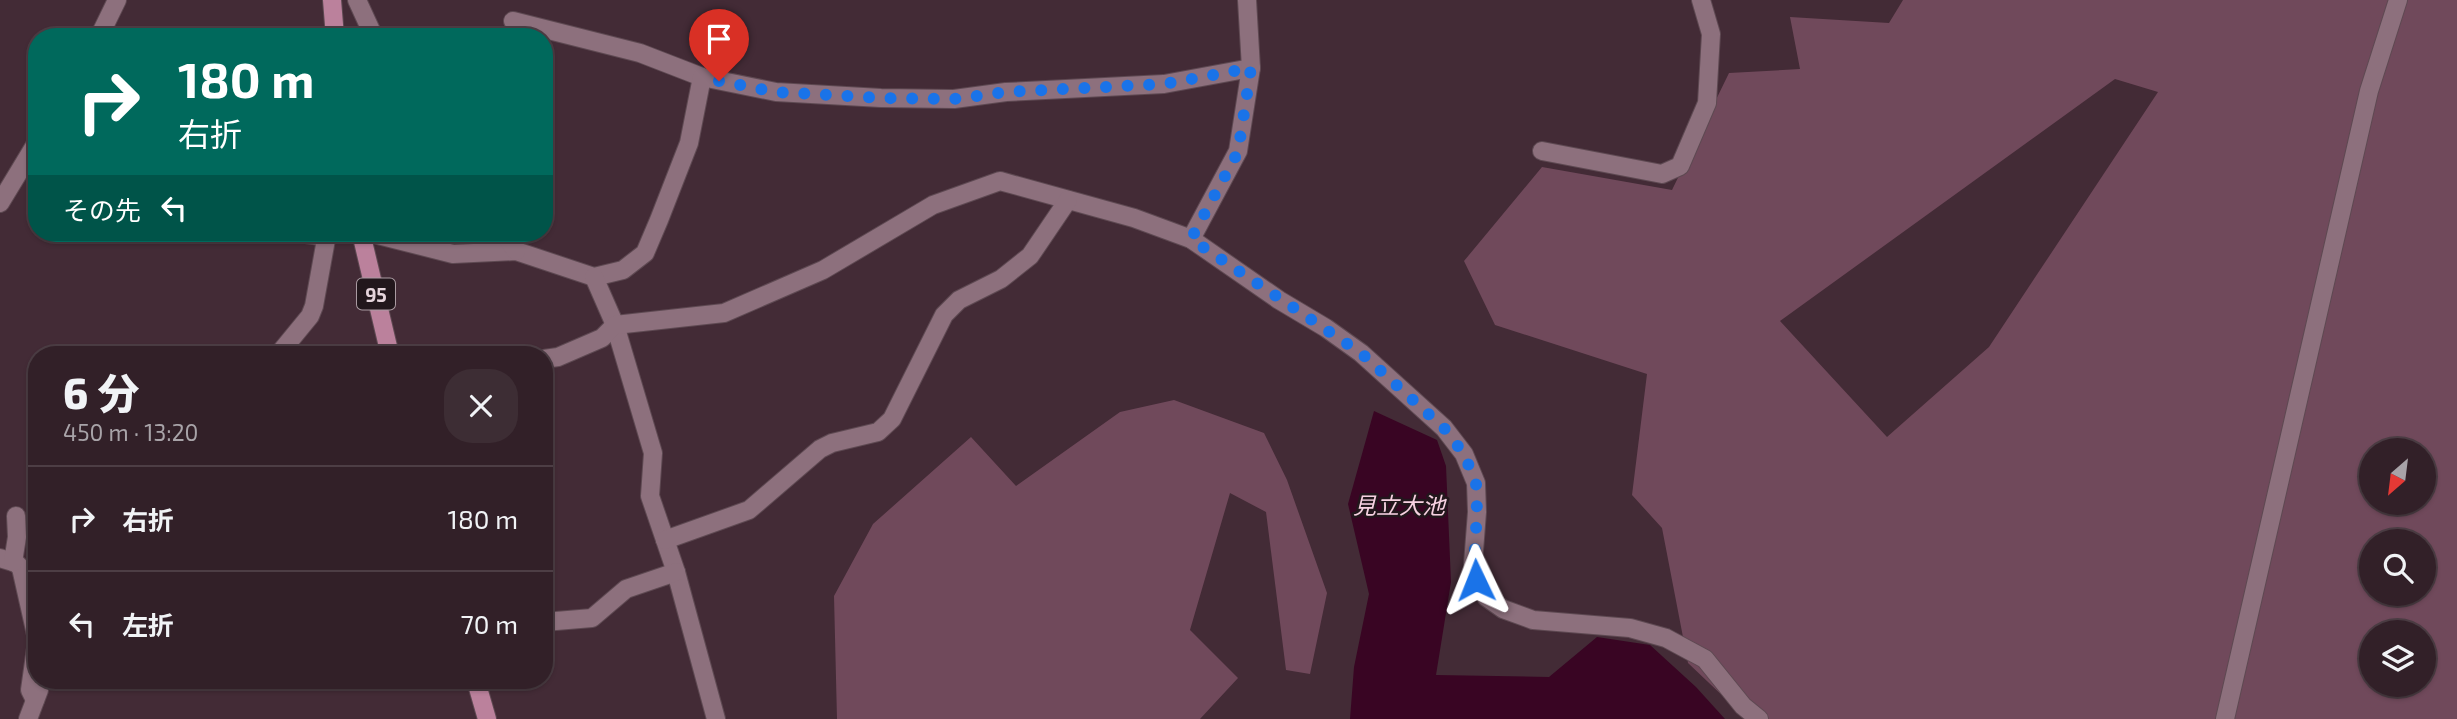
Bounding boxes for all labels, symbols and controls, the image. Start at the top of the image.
pin [689,9,749,81]
icon: arrive [700,20,738,58]
text: 180 m [178,49,314,108]
icon: right [63,56,154,147]
text: 右折 [178,114,242,152]
icon: left [155,189,193,227]
text: その先 [63,194,141,225]
road number: 95 [357,278,395,310]
text: 6 分 [63,367,139,417]
button: close [444,369,518,443]
text: 450 m · 13:20 [63,418,198,446]
north arrow [2359,438,2436,514]
map controls [2359,438,2436,697]
water label: 見立大池 [1353,491,1447,519]
icon: right [63,500,101,538]
text: 180 m [448,503,518,534]
text: 右折 [122,504,174,535]
button: search [2359,529,2436,606]
position arrow [1439,543,1513,617]
icon: left [63,605,101,643]
text: 70 m [460,608,518,639]
text: 左折 [122,609,174,640]
button: layers [2359,620,2436,697]

